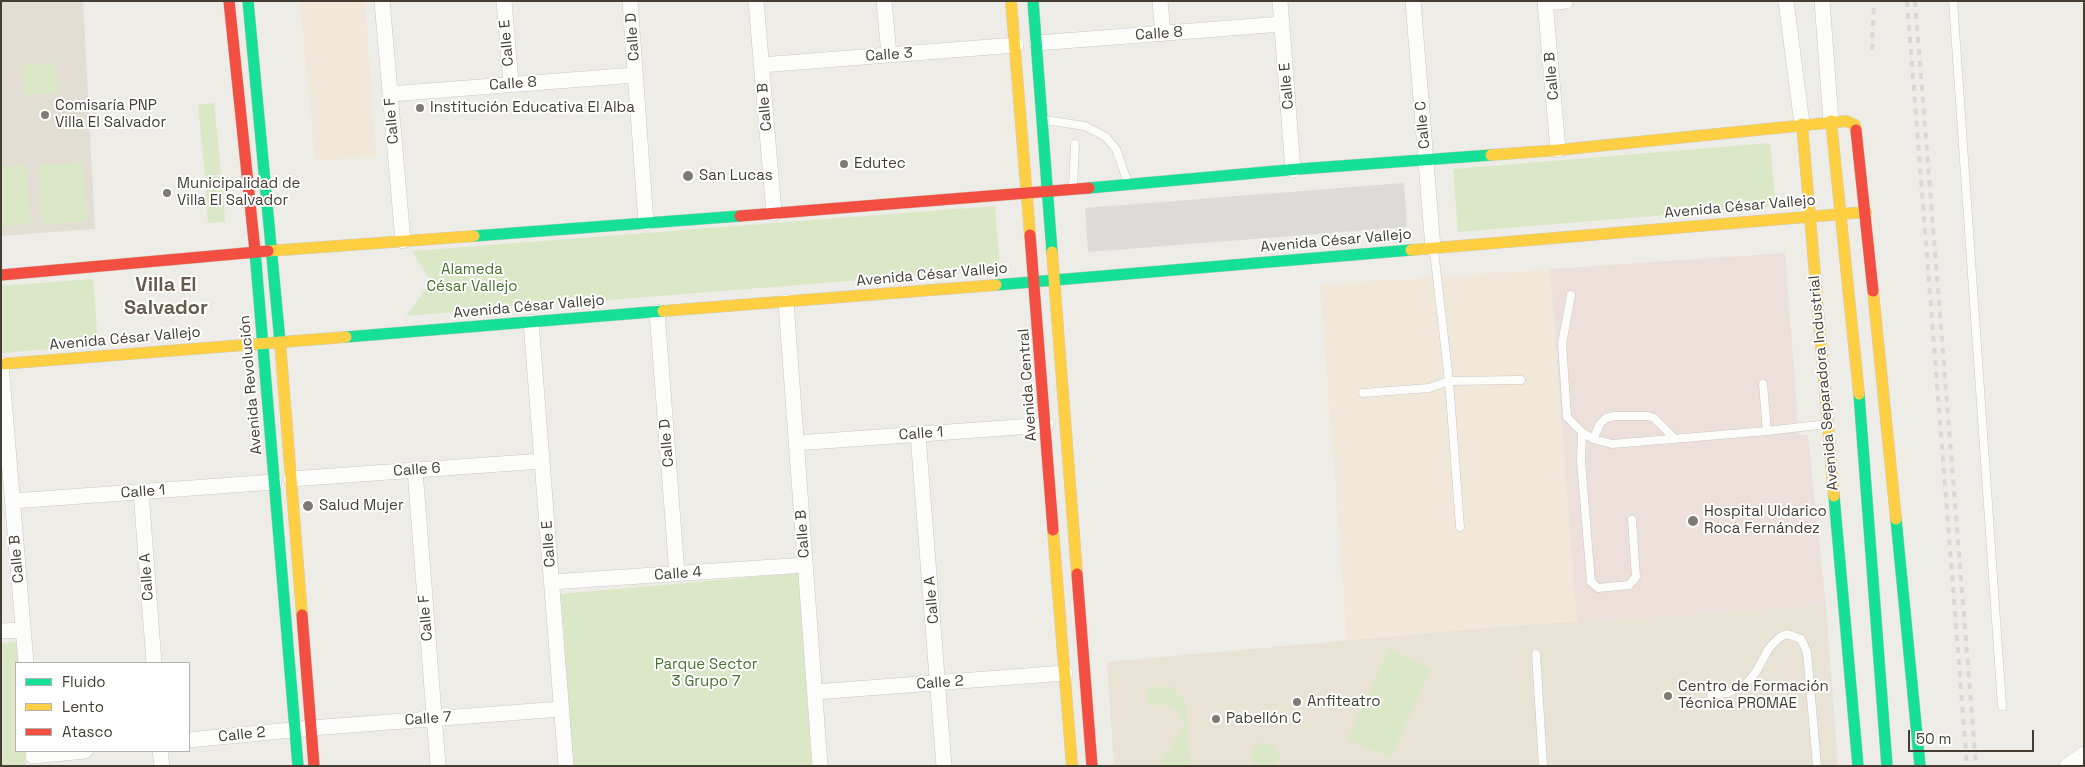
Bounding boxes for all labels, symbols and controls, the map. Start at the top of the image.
street label: Calle D [622,12,644,62]
street label: Calle E [496,19,518,67]
street label: Calle 8 [1135,23,1183,45]
street label: Calle 3 [865,44,913,66]
street label: Calle B [1541,51,1563,101]
street label: Calle E [1276,62,1298,110]
street label: Calle 8 [489,73,537,95]
street label: Calle B [754,82,776,132]
place label: Comisaría PNP Villa El Salvador [55,97,166,132]
street label: Calle F [381,97,403,145]
place label: Institución Educativa El Alba [430,99,635,117]
street label: Calle C [1412,100,1434,150]
marker: Institución Educativa El Alba [414,102,426,114]
marker: Comisaría PNP Villa El Salvador [39,109,51,121]
place label: Edutec [854,155,906,173]
marker: Edutec [838,158,850,170]
place label: San Lucas [699,167,773,185]
marker: San Lucas [681,169,695,183]
place label: Municipalidad de Villa El Salvador [177,175,300,210]
marker: Municipalidad de Villa El Salvador [161,187,173,199]
street label: Avenida César Vallejo [1664,191,1816,223]
street label: Avenida César Vallejo [1260,225,1412,257]
street label: Avenida César Vallejo [856,259,1008,291]
park label: Alameda César Vallejo [426,261,518,296]
district label: Villa El Salvador [124,274,208,321]
street label: Avenida Separadora Industrial [1806,275,1842,491]
street label: Avenida César Vallejo [453,291,605,323]
street label: Avenida Revolución [236,315,266,455]
street label: Avenida César Vallejo [49,323,201,355]
street label: Avenida Central [1015,328,1041,442]
street label: Calle D [656,418,678,468]
street label: Calle 1 [898,423,944,445]
street label: Calle 6 [393,459,441,481]
street label: Calle 1 [120,481,166,503]
place label: Salud Mujer [319,497,404,515]
marker: Salud Mujer [301,499,315,513]
place label: Hospital Uldarico Roca Fernández [1704,503,1827,538]
street label: Calle B [792,509,814,559]
marker: Hospital Uldarico Roca Fernández [1686,514,1700,528]
street label: Calle E [538,520,560,568]
street label: Calle B [6,534,28,584]
street label: Calle A [136,553,158,601]
street label: Calle 4 [654,563,702,585]
street label: Calle A [921,575,943,625]
street label: Calle F [415,594,437,642]
park label: Parque Sector 3 Grupo 7 [655,656,757,691]
legend [15,662,190,752]
text: Fluido [62,672,106,691]
street label: Calle 2 [916,672,964,694]
place label: Centro de Formación Técnica PROMAE [1678,678,1829,713]
marker: Centro de Formación Técnica PROMAE [1662,690,1674,702]
place label: Anfiteatro [1307,693,1381,711]
marker: Anfiteatro [1291,696,1303,708]
text: Lento [62,697,104,716]
street label: Calle 7 [404,708,452,730]
place label: Pabellón C [1226,710,1301,728]
marker: Pabellón C [1210,713,1222,725]
scale bar [1910,720,2036,752]
text: Atasco [62,722,113,741]
street label: Calle 2 [217,724,267,746]
text: 50 m [1916,729,1951,748]

